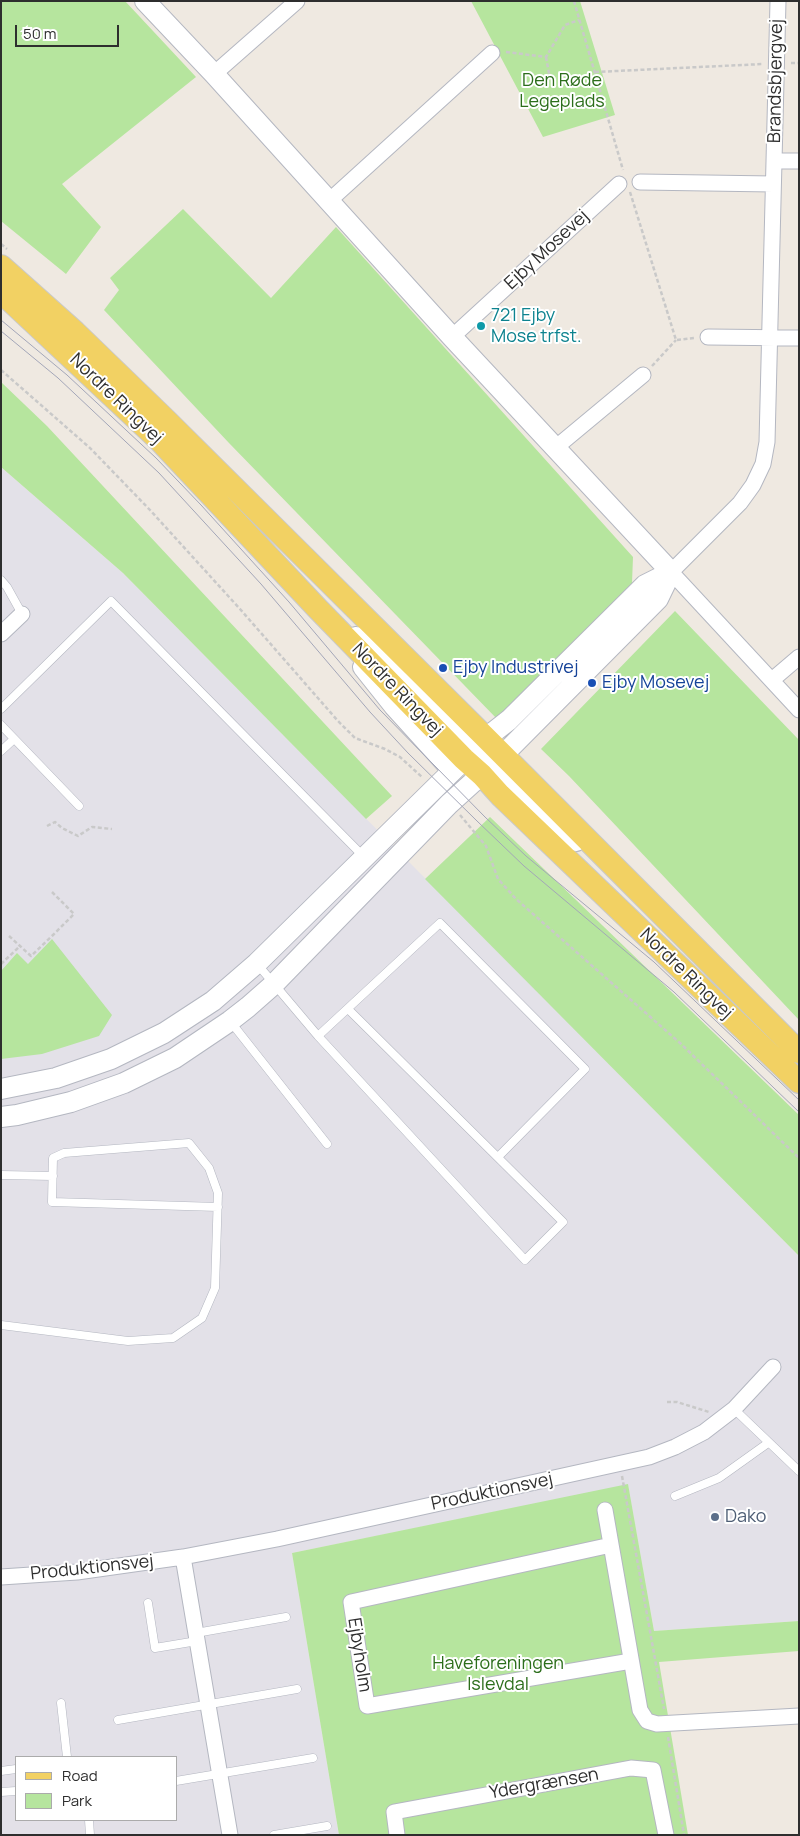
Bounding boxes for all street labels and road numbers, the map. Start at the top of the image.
street label: Brandsbjergvej [764,19,788,143]
street label: Ejby Mosevej [500,206,594,294]
street label: Nordre Ringvej [65,349,167,449]
street label: Nordre Ringvej [347,639,447,741]
street label: Nordre Ringvej [635,924,737,1024]
street label: Produktionsvej [429,1469,555,1515]
street label: Produktionsvej [29,1551,155,1585]
street label: Ejbyholm [342,1616,376,1694]
street label: Ydergrænsen [488,1764,600,1804]

